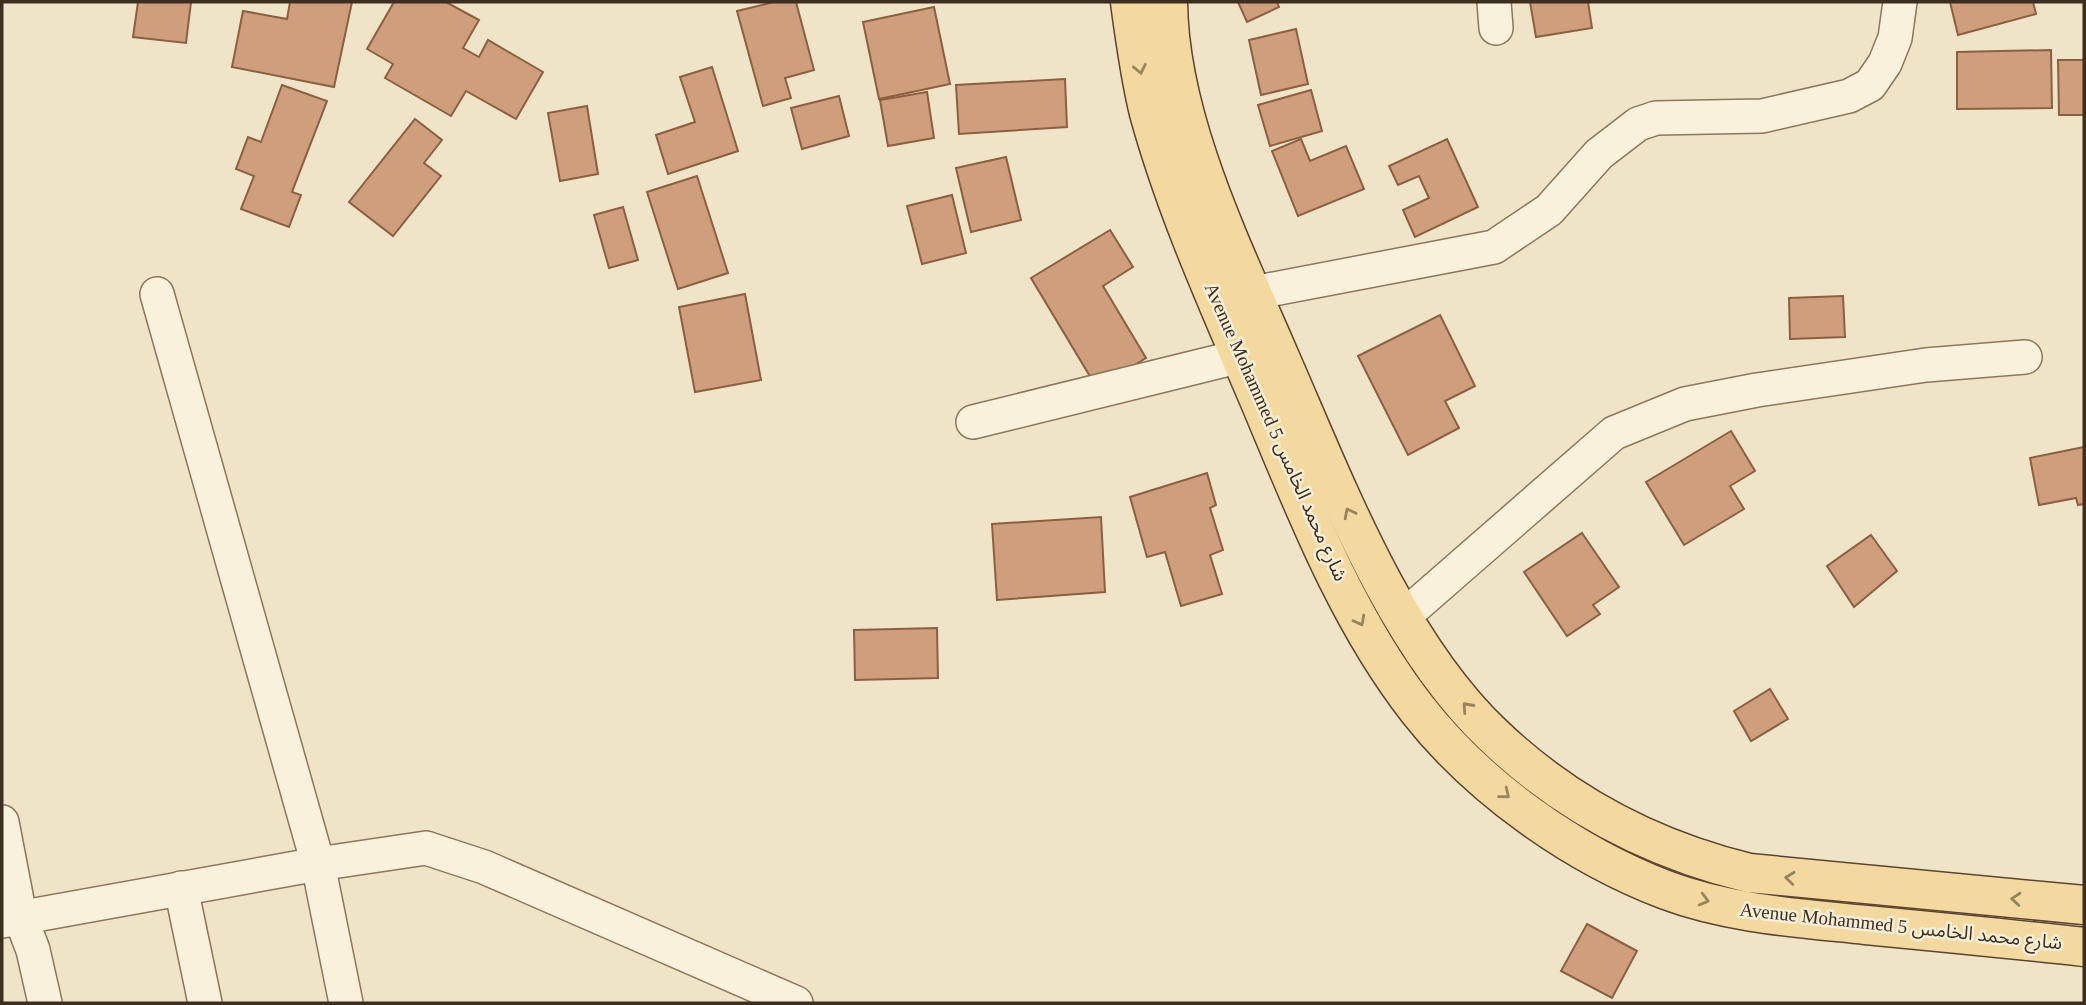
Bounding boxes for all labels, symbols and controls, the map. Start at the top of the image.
one-way arrow [1132,63,1147,75]
street label: Avenue Mohammed 5 شارع محمد الخامس [1198,280,1352,586]
one-way arrow [1344,508,1358,520]
one-way arrow [1352,613,1366,626]
one-way arrow [1463,702,1475,715]
one-way arrow [1496,786,1509,798]
one-way arrow [1784,870,1796,885]
one-way arrow [1697,892,1709,906]
one-way arrow [2010,892,2021,907]
street label: Avenue Mohammed 5 شارع محمد الخامس [1738,899,2063,956]

